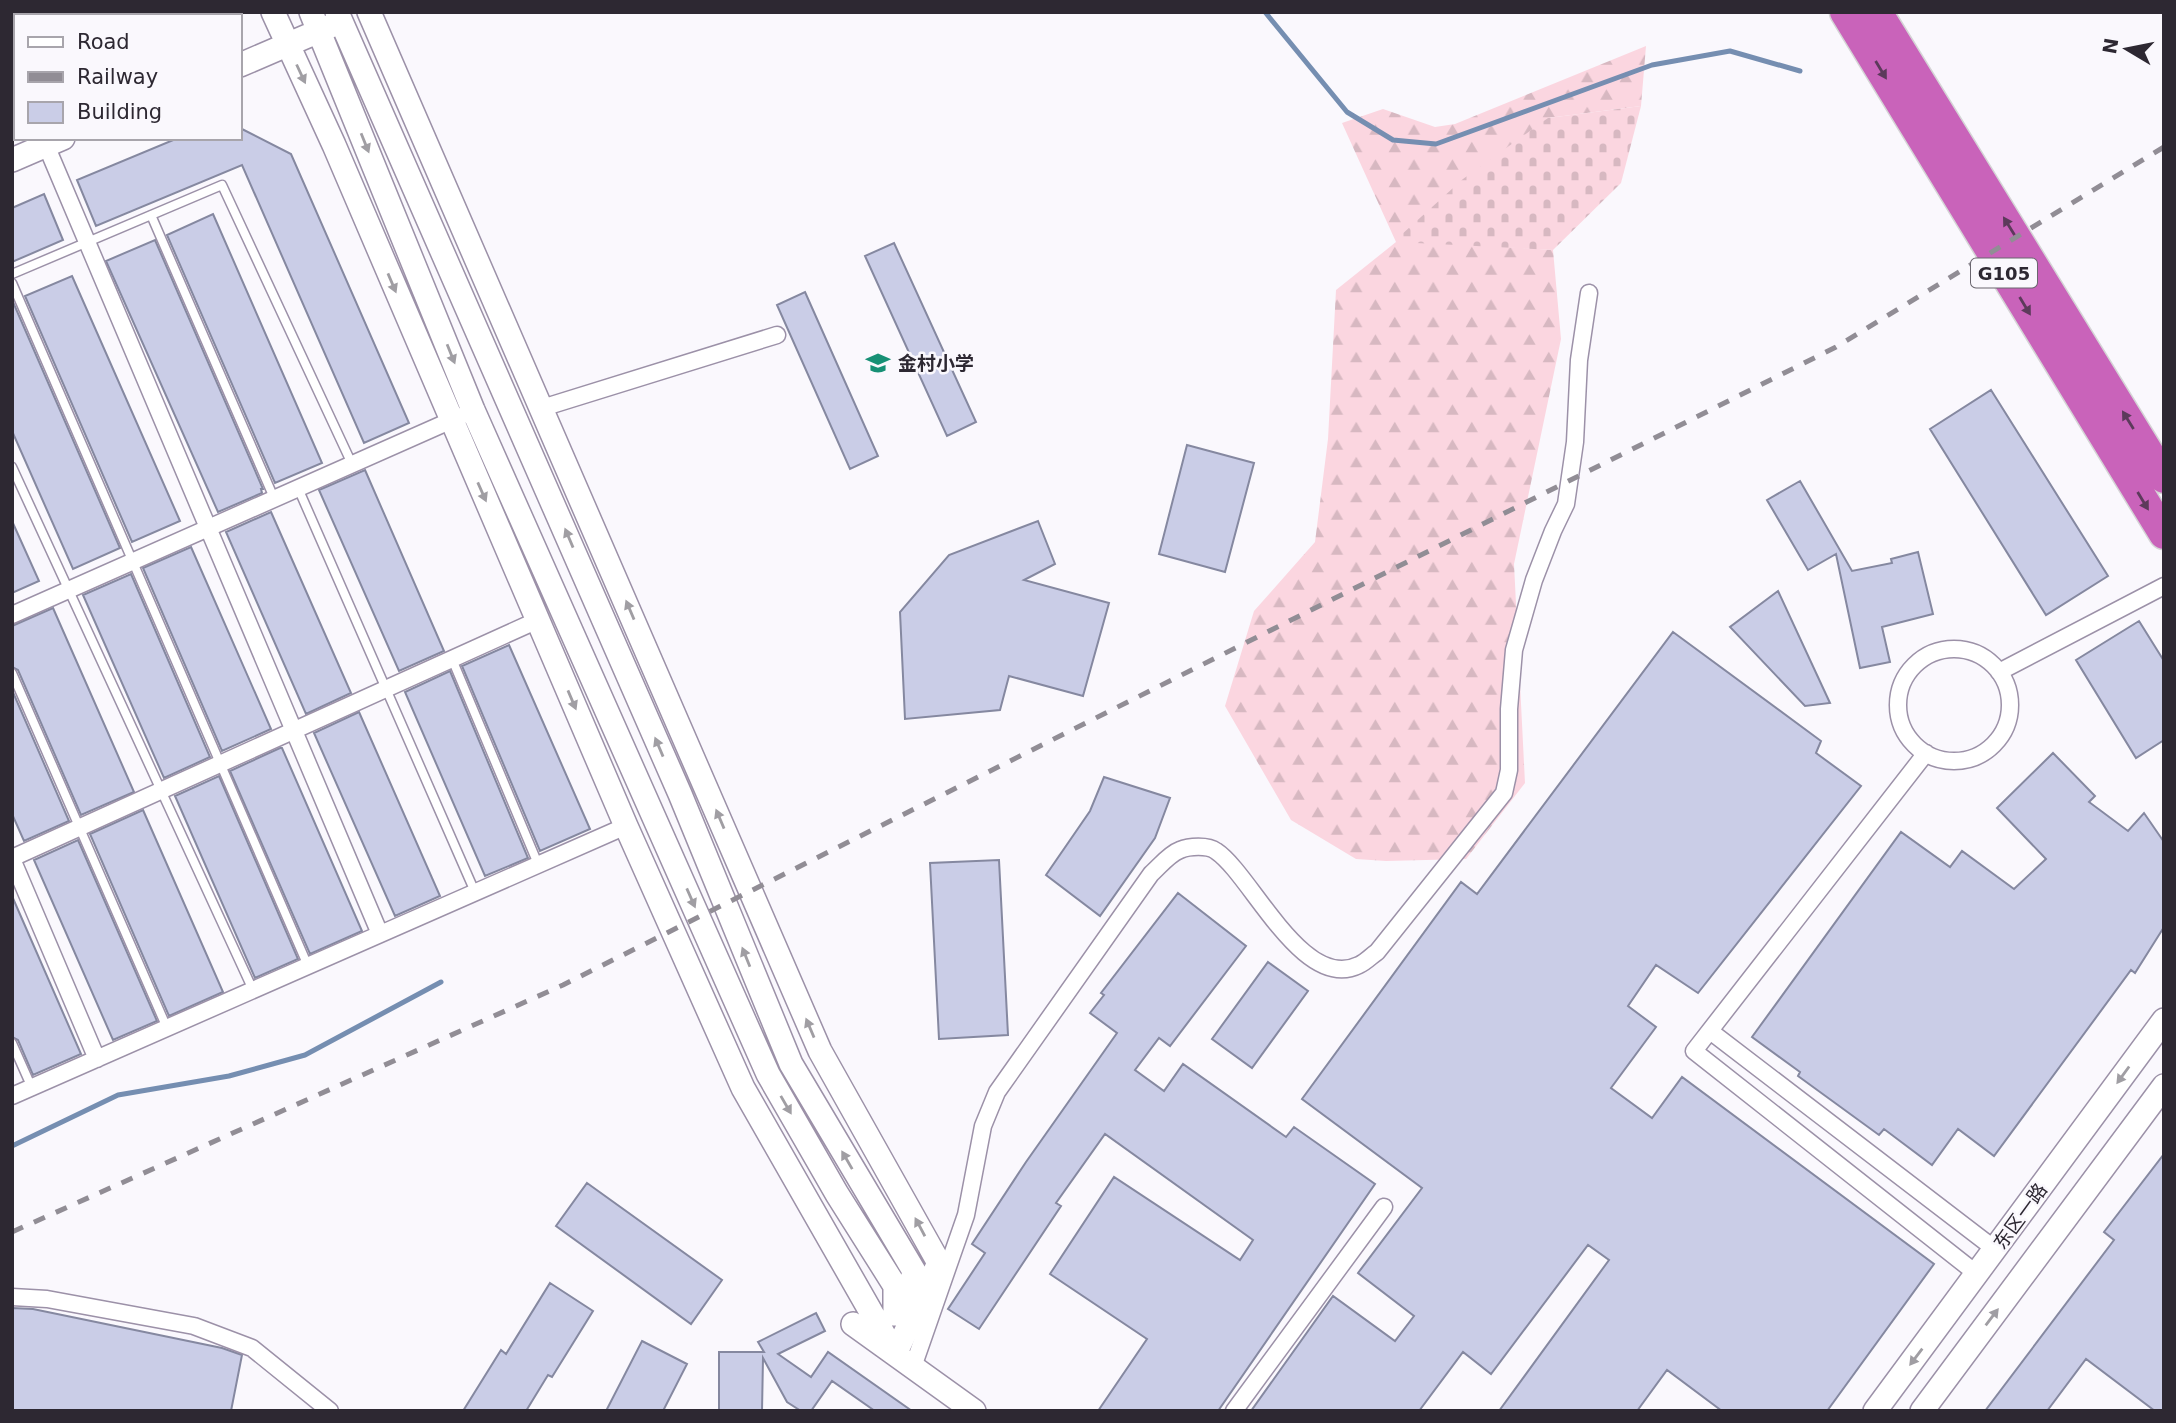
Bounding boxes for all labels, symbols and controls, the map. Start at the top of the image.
legend [14,14,242,140]
north arrow [2092,14,2162,84]
text: Road [77,30,130,54]
text: N [2098,36,2122,56]
one-way arrow [1874,61,1887,80]
one-way arrow [295,64,307,84]
text: Railway [77,65,158,89]
text: Building [77,100,162,124]
one-way arrow [359,133,370,154]
one-way arrow [2002,216,2015,235]
road number: G105 [1971,258,2037,288]
one-way arrow [387,272,398,293]
one-way arrow [2018,297,2031,316]
one-way arrow [445,344,456,365]
school or university icon: 金村小学 [864,349,892,377]
place label: 金村小学 [898,352,974,374]
one-way arrow [2122,410,2134,429]
one-way arrow [476,482,488,502]
one-way arrow [2137,491,2150,510]
one-way arrow [563,527,574,548]
one-way arrow [624,600,635,621]
one-way arrow [567,690,578,711]
one-way arrow [653,736,664,757]
one-way arrow [714,809,725,830]
one-way arrow [685,888,697,908]
one-way arrow [741,946,752,967]
one-way arrow [805,1017,816,1038]
one-way arrow [2117,1066,2131,1084]
one-way arrow [780,1095,792,1114]
one-way arrow [840,1151,853,1170]
street label: 东区一路 [1989,1179,2051,1253]
one-way arrow [914,1217,926,1237]
one-way arrow [1984,1308,1999,1326]
one-way arrow [1908,1347,1923,1365]

